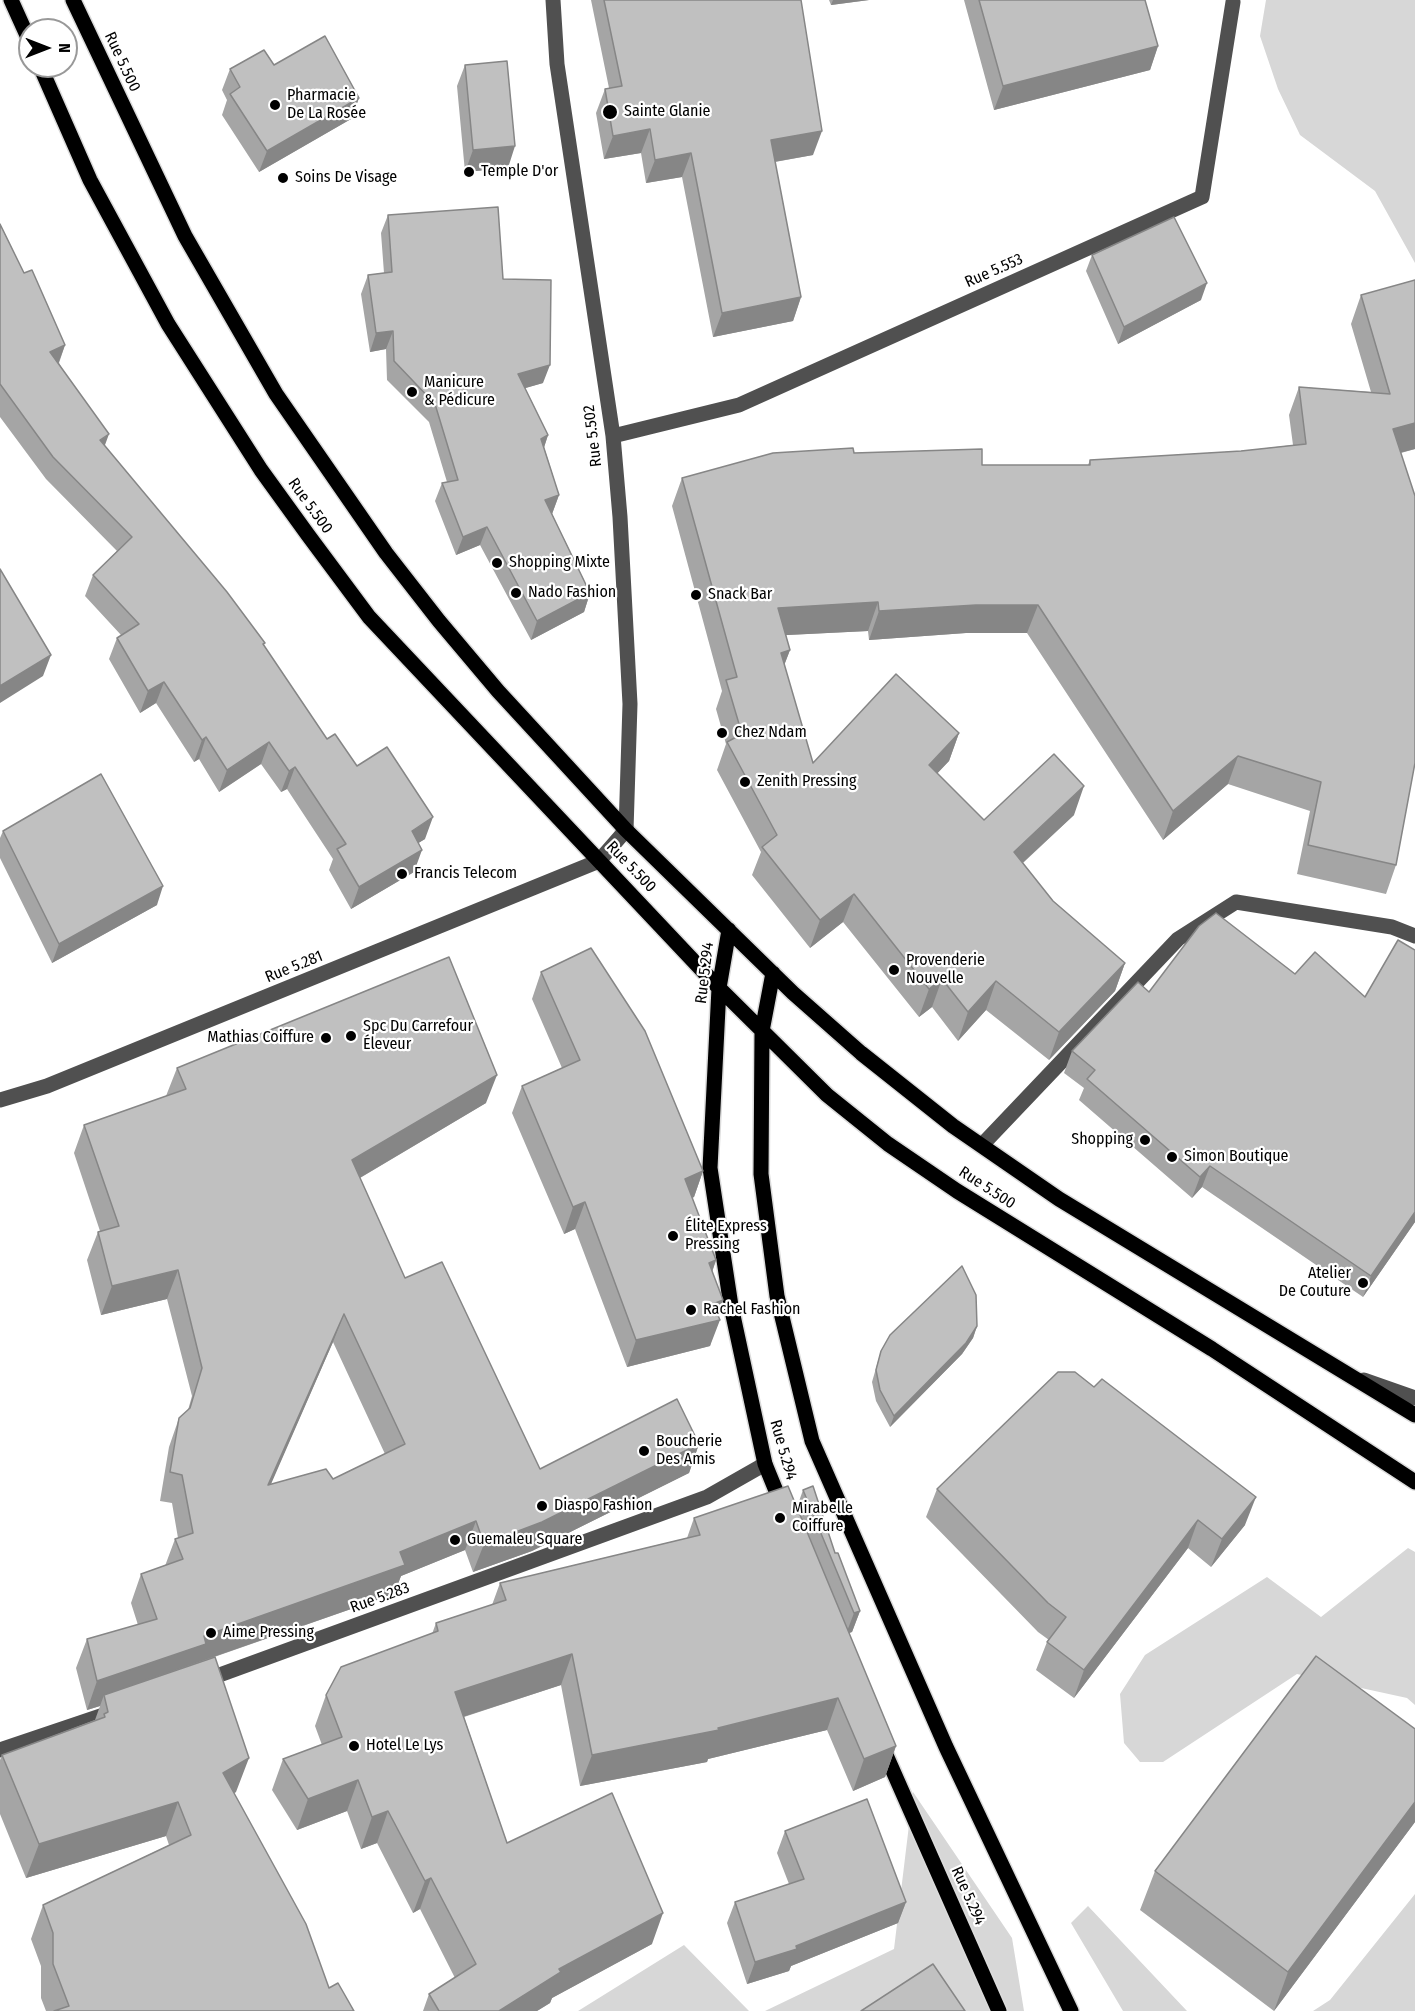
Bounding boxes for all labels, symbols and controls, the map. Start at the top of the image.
north arrow [18,18,78,78]
street label: Rue 5.500 [100,29,144,95]
text: N [55,43,74,53]
place label: Pharmacie De La Rosée [287,86,366,124]
marker: Pharmacie De La Rosée [268,98,282,112]
place label: Sainte Glanie [624,102,710,122]
marker: Sainte Glanie [601,103,619,121]
place label: Temple D'or [481,162,558,182]
marker: Temple D'or [462,165,476,179]
place label: Soins De Visage [295,168,397,188]
marker: Soins De Visage [276,171,290,185]
street label: Rue 5.553 [962,250,1026,292]
place label: Manicure & Pédicure [424,373,495,411]
marker: Manicure & Pédicure [405,385,419,399]
street label: Rue 5.502 [580,404,606,468]
street label: Rue 5.500 [284,475,336,537]
place label: Shopping Mixte [509,553,610,573]
marker: Shopping Mixte [490,556,504,570]
place label: Nado Fashion [528,583,616,603]
place label: Snack Bar [708,585,772,605]
marker: Nado Fashion [509,586,523,600]
marker: Snack Bar [689,588,703,602]
place label: Chez Ndam [734,723,807,743]
marker: Chez Ndam [715,726,729,740]
place label: Zenith Pressing [757,772,857,792]
marker: Zenith Pressing [738,775,752,789]
street label: Rue 5.500 [602,837,660,897]
place label: Francis Telecom [414,864,517,884]
marker: Francis Telecom [395,867,409,881]
street label: Rue 5.294 [692,941,718,1005]
street label: Rue 5.281 [262,947,326,987]
place label: Provenderie Nouvelle [906,951,985,989]
marker: Provenderie Nouvelle [887,963,901,977]
place label: Spc Du Carrefour Éleveur [363,1017,473,1055]
place label: Mathias Coiffure [207,1028,314,1048]
marker: Spc Du Carrefour Éleveur [344,1029,358,1043]
marker: Mathias Coiffure [319,1031,333,1045]
place label: Shopping [1071,1130,1133,1150]
marker: Shopping [1138,1133,1152,1147]
place label: Simon Boutique [1184,1147,1289,1167]
marker: Simon Boutique [1165,1150,1179,1164]
street label: Rue 5.500 [955,1163,1019,1213]
place label: Élite Express Pressing [685,1217,767,1255]
marker: Élite Express Pressing [666,1229,680,1243]
place label: Atelier De Couture [1279,1264,1351,1302]
marker: Atelier De Couture [1356,1276,1370,1290]
place label: Rachel Fashion [703,1300,800,1320]
marker: Rachel Fashion [684,1303,698,1317]
street label: Rue 5.294 [765,1418,801,1482]
place label: Boucherie Des Amis [656,1432,722,1470]
marker: Boucherie Des Amis [637,1444,651,1458]
place label: Diaspo Fashion [554,1496,652,1516]
marker: Diaspo Fashion [535,1499,549,1513]
place label: Mirabelle Coiffure [792,1499,853,1537]
marker: Mirabelle Coiffure [773,1511,787,1525]
place label: Guemaleu Square [467,1530,582,1550]
marker: Guemaleu Square [448,1533,462,1547]
street label: Rue 5.283 [348,1578,412,1618]
place label: Aime Pressing [223,1623,314,1643]
marker: Aime Pressing [204,1626,218,1640]
place label: Hotel Le Lys [366,1736,443,1756]
marker: Hotel Le Lys [347,1739,361,1753]
street label: Rue 5.294 [947,1864,989,1928]

